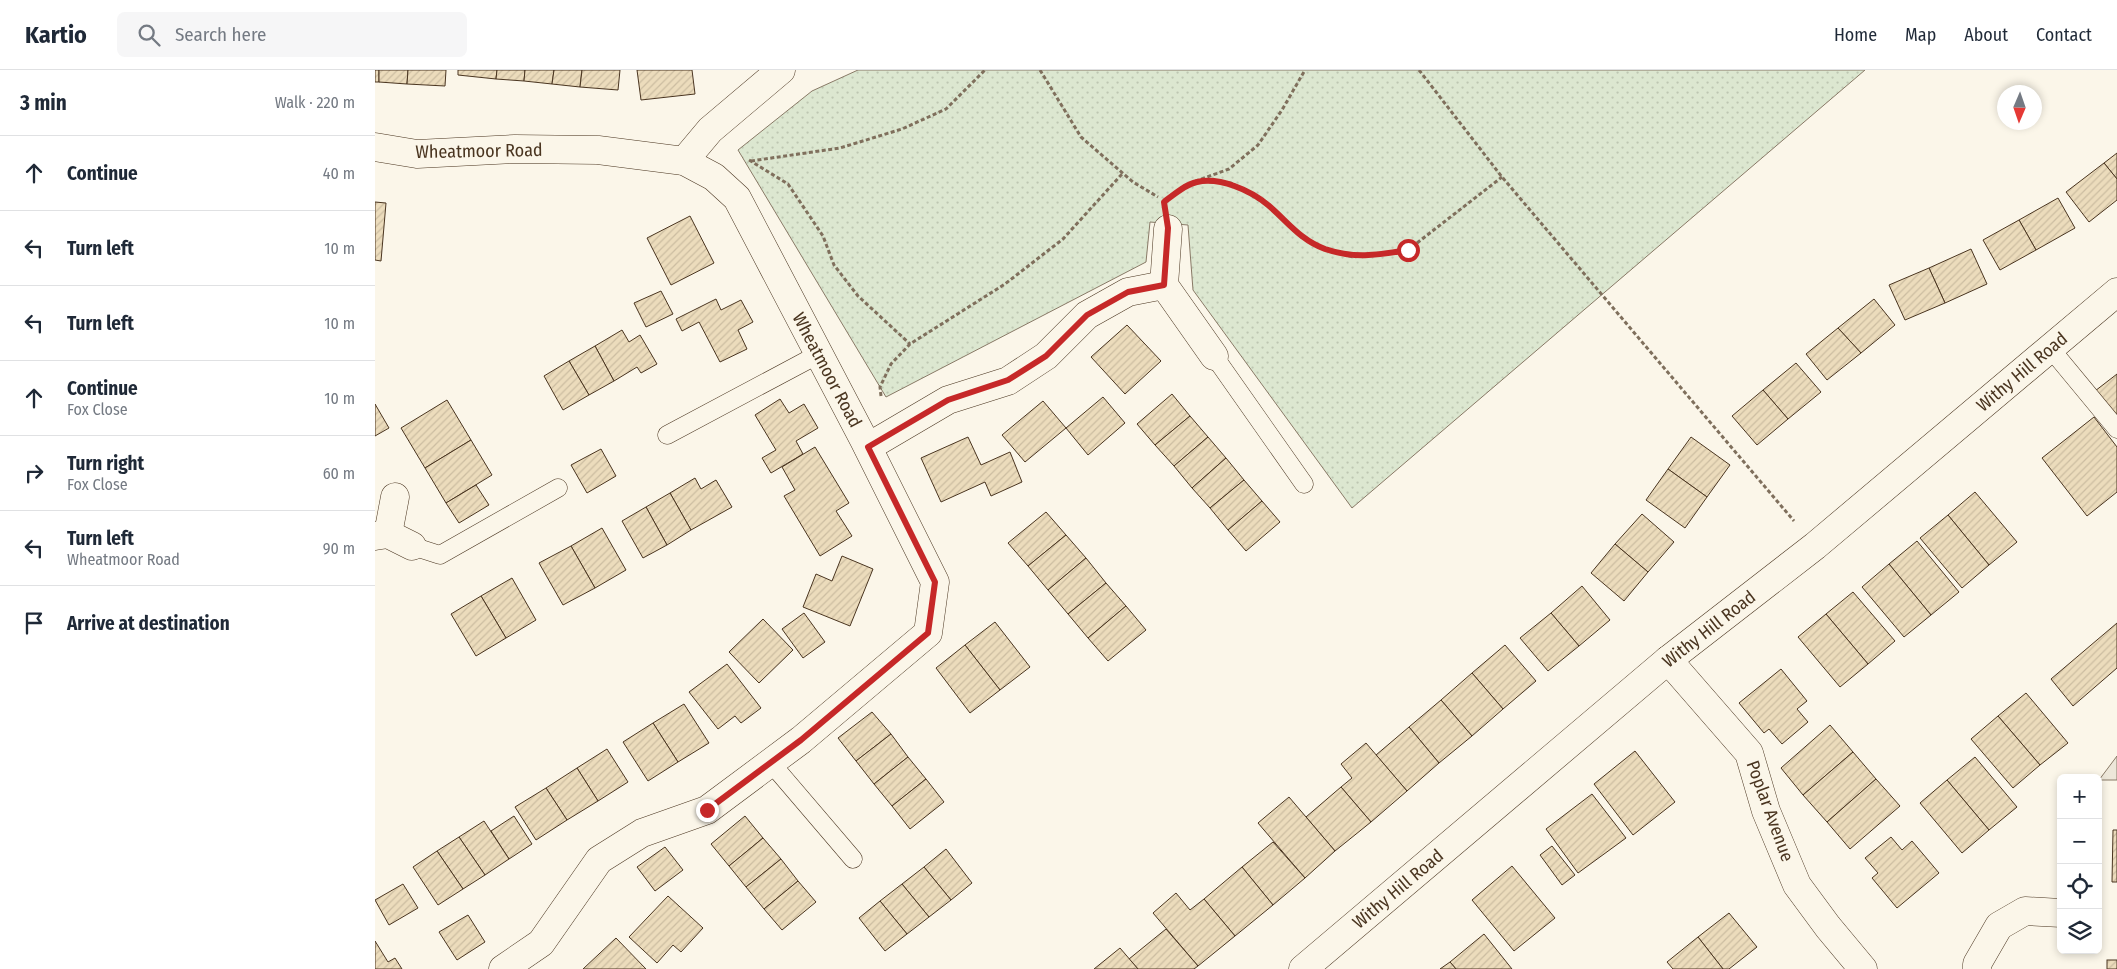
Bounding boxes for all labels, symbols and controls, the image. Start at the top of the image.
search box [117,12,467,57]
text: Kartio [25,21,87,49]
icon: search [135,21,163,49]
text: Search here [175,23,266,46]
text: Home [1834,24,1877,46]
text: Map [1905,24,1936,46]
text: About [1964,24,2008,46]
text: Contact [2036,24,2092,46]
north arrow [1997,85,2042,130]
text: 3 min [20,90,67,116]
text: Walk · 220 m [275,93,355,112]
street label: Wheatmoor Road [415,139,543,163]
icon: ahead [20,159,48,187]
text: Continue [67,162,138,185]
text: 40 m [323,164,355,183]
icon: left [20,234,48,262]
text: Turn left [67,237,134,260]
text: 10 m [324,239,355,258]
route start [1397,239,1420,262]
icon: left [20,309,48,337]
street label: Wheatmoor Road [787,309,867,431]
text: Turn left [67,312,134,335]
text: 10 m [324,314,355,333]
street label: Withy Hill Road [1972,328,2072,416]
text: Continue [67,377,138,400]
icon: ahead [20,384,48,412]
text: 10 m [324,389,355,408]
text: Fox Close [67,400,128,419]
text: Turn right [67,452,144,475]
icon: right [20,459,48,487]
text: 60 m [323,464,355,483]
text: Fox Close [67,475,128,494]
text: Turn left [67,527,134,550]
icon: left [20,534,48,562]
text: 90 m [323,539,355,558]
text: Wheatmoor Road [67,550,180,569]
street label: Withy Hill Road [1658,586,1760,672]
icon: arrive [20,609,48,637]
text: Arrive at destination [67,612,230,635]
street label: Poplar Avenue [1742,757,1798,865]
map controls [2057,774,2102,954]
button: + [2057,774,2102,819]
route end [696,799,719,822]
button: − [2057,819,2102,864]
street label: Withy Hill Road [1348,845,1448,933]
button: locate [2057,864,2102,909]
button: layers [2057,909,2102,954]

